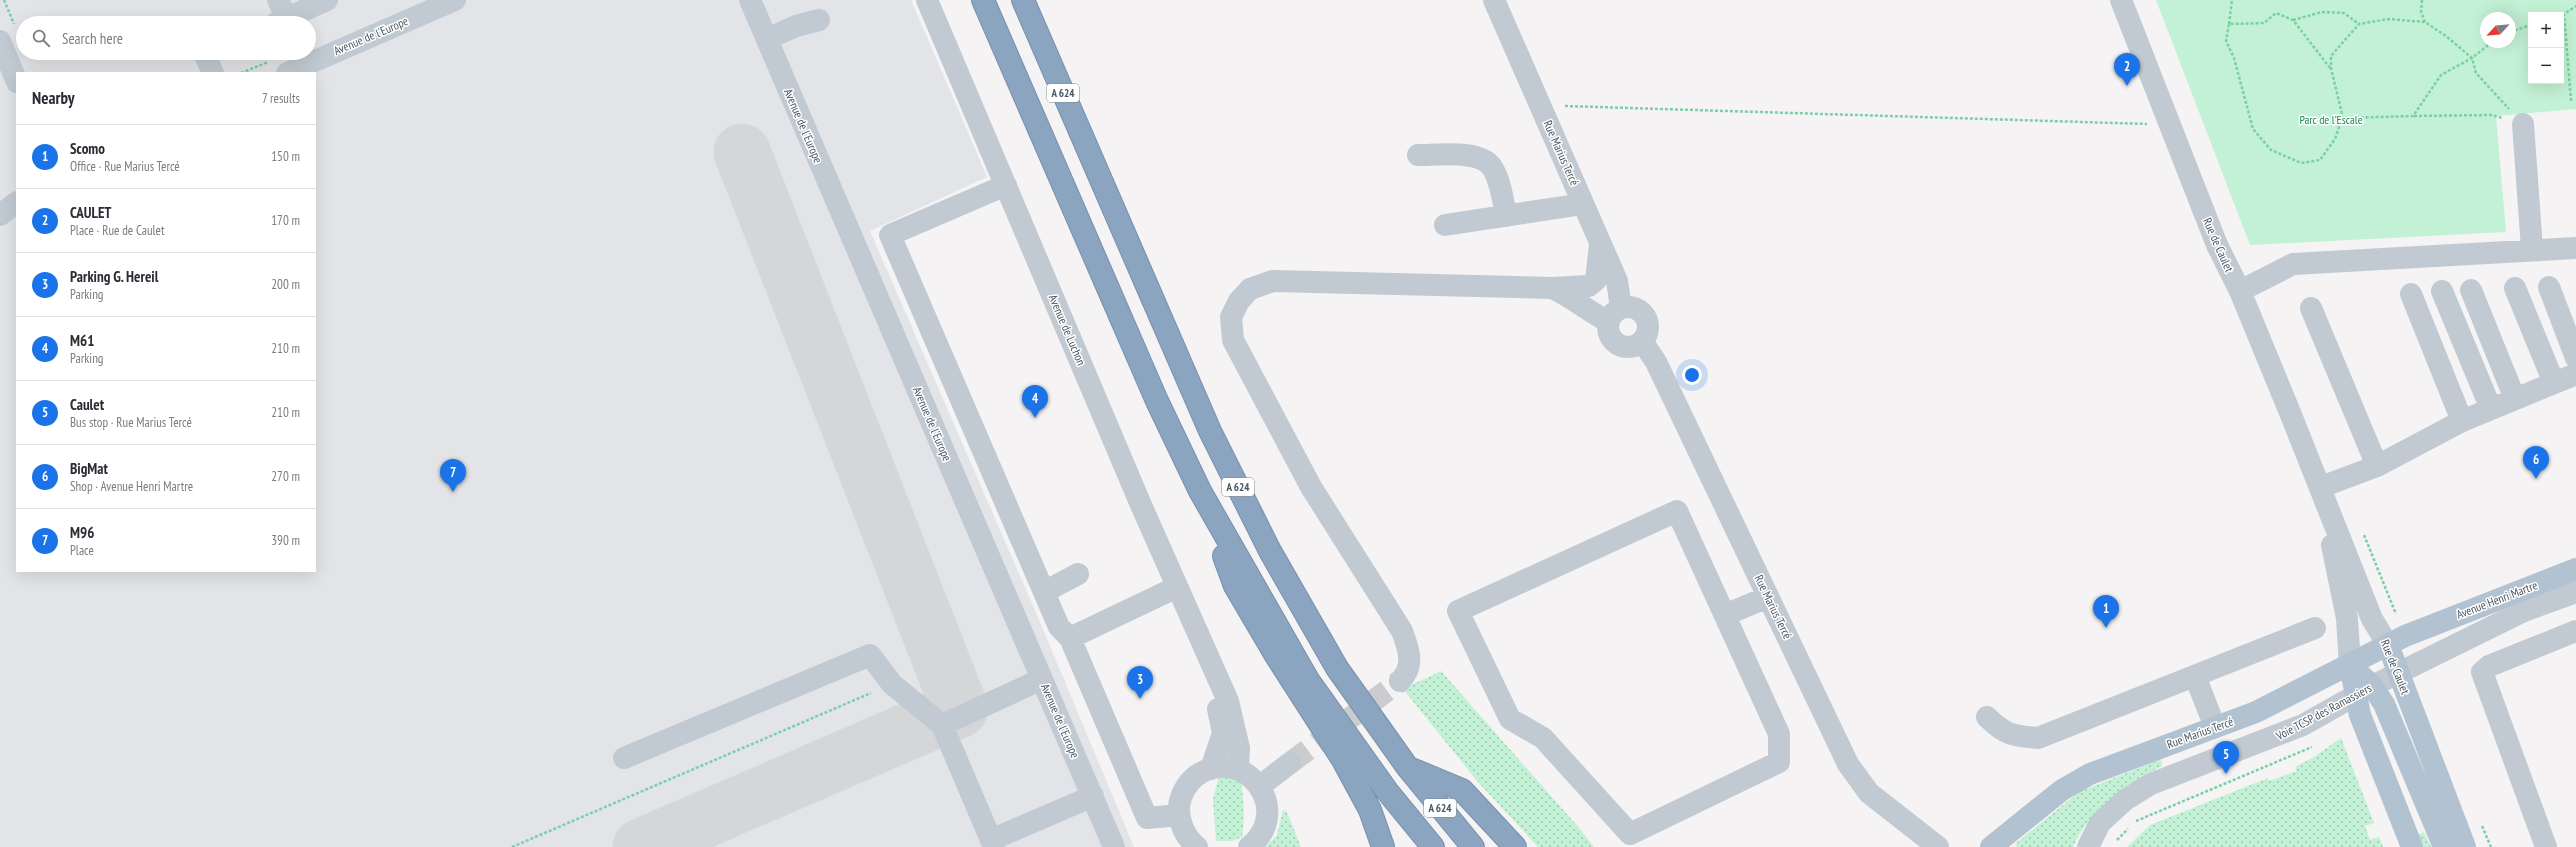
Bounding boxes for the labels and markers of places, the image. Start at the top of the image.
pin: 2 [2114,53,2140,86]
pin: 4 [1022,385,1048,418]
pin: 6 [2523,446,2549,479]
pin: 7 [440,459,466,492]
pin: 1 [2093,595,2119,628]
pin: 3 [1127,666,1153,699]
pin: 5 [2213,741,2239,774]

